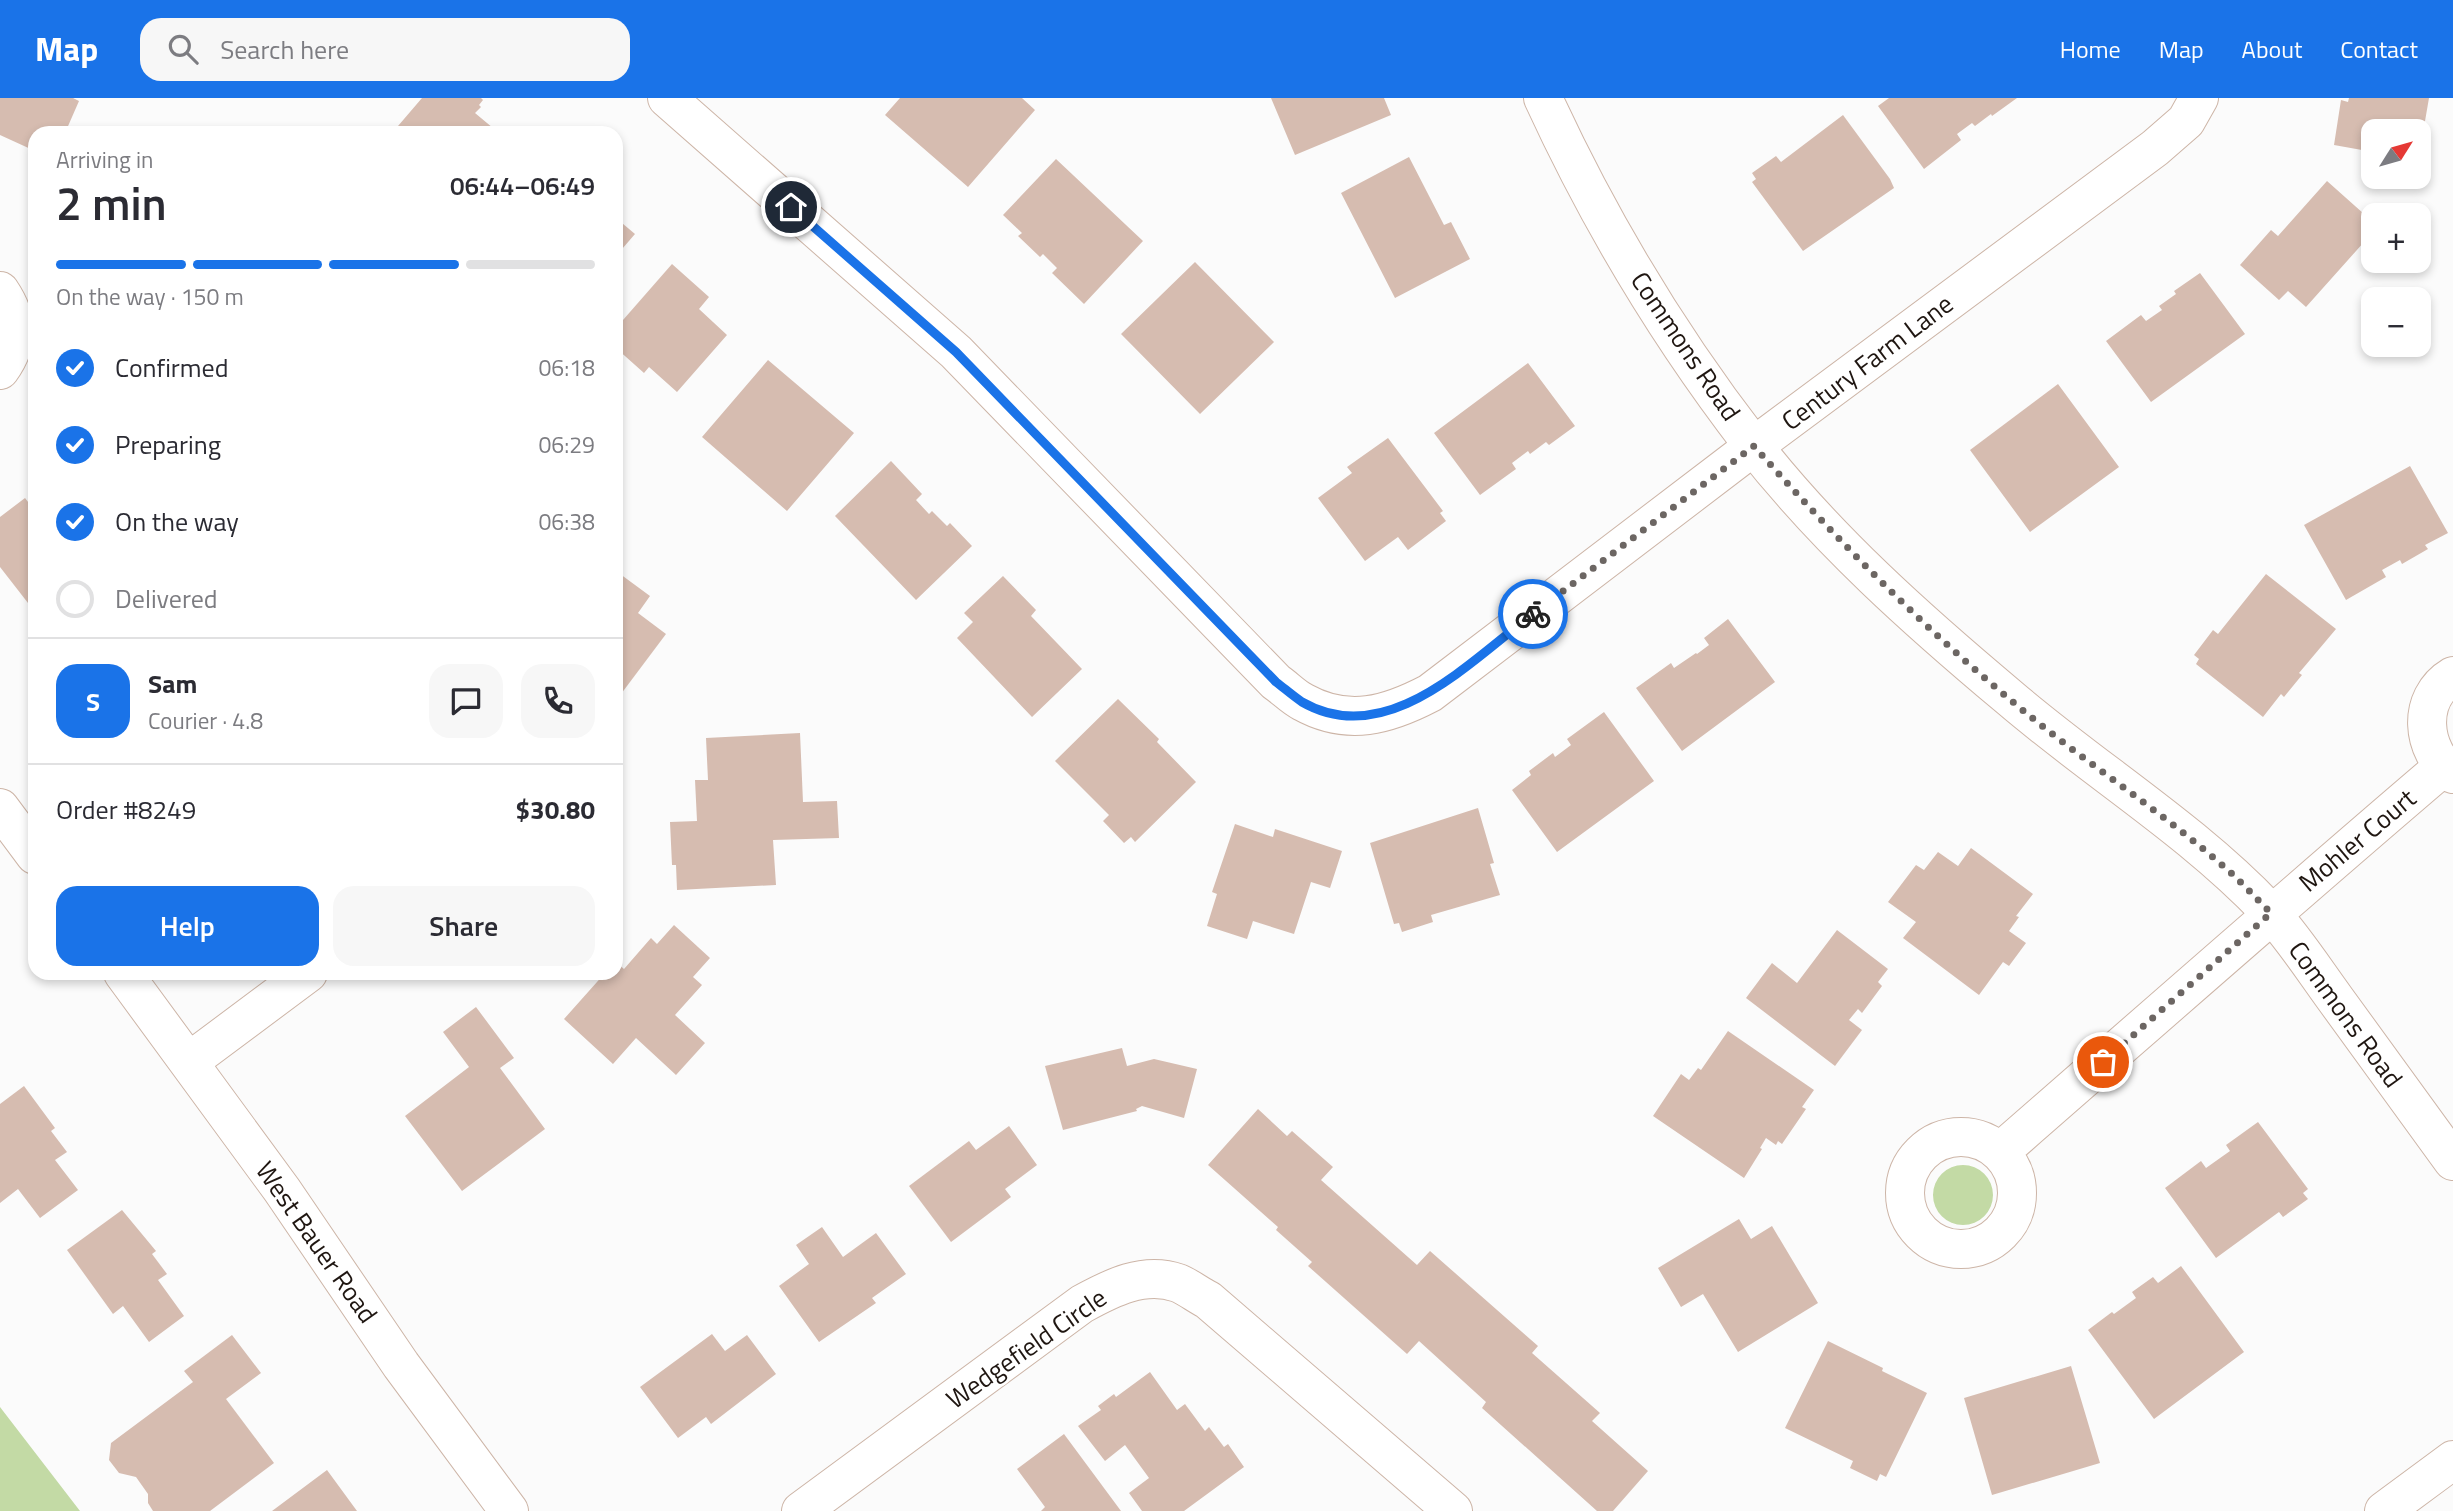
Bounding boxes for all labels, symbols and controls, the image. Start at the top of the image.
search box [140,18,630,81]
text: Map [35,24,98,74]
icon: search [164,30,202,68]
text: Search here [220,30,349,69]
text: Home [2060,31,2121,67]
text: Map [2159,31,2204,67]
text: About [2242,31,2302,67]
text: Contact [2340,31,2418,67]
north arrow [2361,119,2431,189]
map controls [2361,119,2431,357]
text: Arriving in [56,142,153,177]
text: 06:44–06:49 [450,166,595,205]
text: 2 min [56,168,167,238]
pin [761,177,821,237]
icon: home [772,188,810,226]
button: + [2361,203,2431,273]
street label: Commons Road [1621,263,1751,429]
text: On the way · 150 m [56,279,244,314]
street label: Century Farm Lane [1773,284,1961,440]
button: − [2361,287,2431,357]
text: Confirmed [115,348,229,387]
icon: check [56,349,94,387]
text: 06:18 [538,350,595,385]
text: Preparing [115,425,221,464]
icon: check [56,426,94,464]
text: 06:29 [538,427,595,462]
text: On the way [115,502,239,541]
icon: check [56,503,94,541]
text: 06:38 [538,504,595,539]
text: Delivered [115,579,218,618]
courier [1498,579,1568,649]
icon: bike [1514,595,1552,633]
text: Sam [148,664,197,703]
button: chat [429,664,503,738]
button: phone [521,664,595,738]
text: S [86,682,100,721]
text: Courier · 4.8 [148,703,263,738]
street label: Mohler Court [2290,779,2424,901]
text: Order #8249 [56,790,196,829]
text: $30.80 [516,790,595,829]
button: Help [56,886,319,966]
button: Share [333,886,595,966]
street label: Commons Road [2279,933,2413,1095]
pin [2073,1032,2133,1092]
icon: bag [2084,1043,2122,1081]
street label: West Bauer Road [247,1153,387,1331]
street label: Wedgefield Circle [938,1278,1114,1418]

